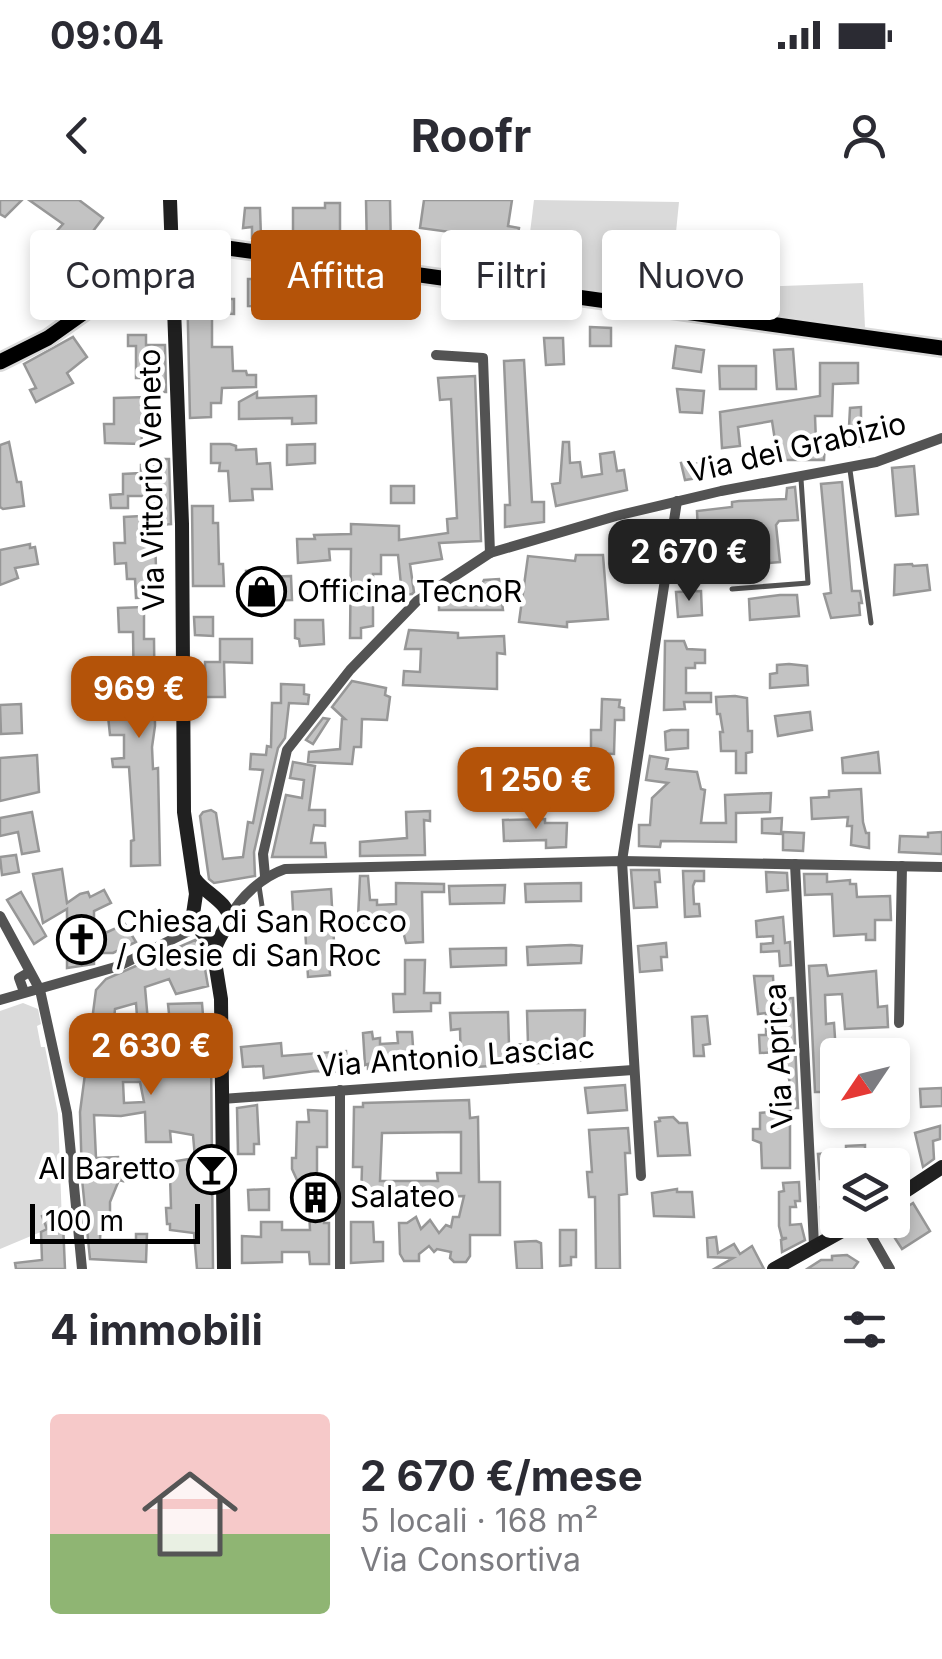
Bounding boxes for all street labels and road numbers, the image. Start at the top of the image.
street label: Via Vittorio Veneto [131,348,171,612]
street label: Via dei Grabizio [684,404,909,490]
street label: Via Aprica [756,982,800,1130]
street label: Via Antonio Lasciac [316,1028,596,1084]

